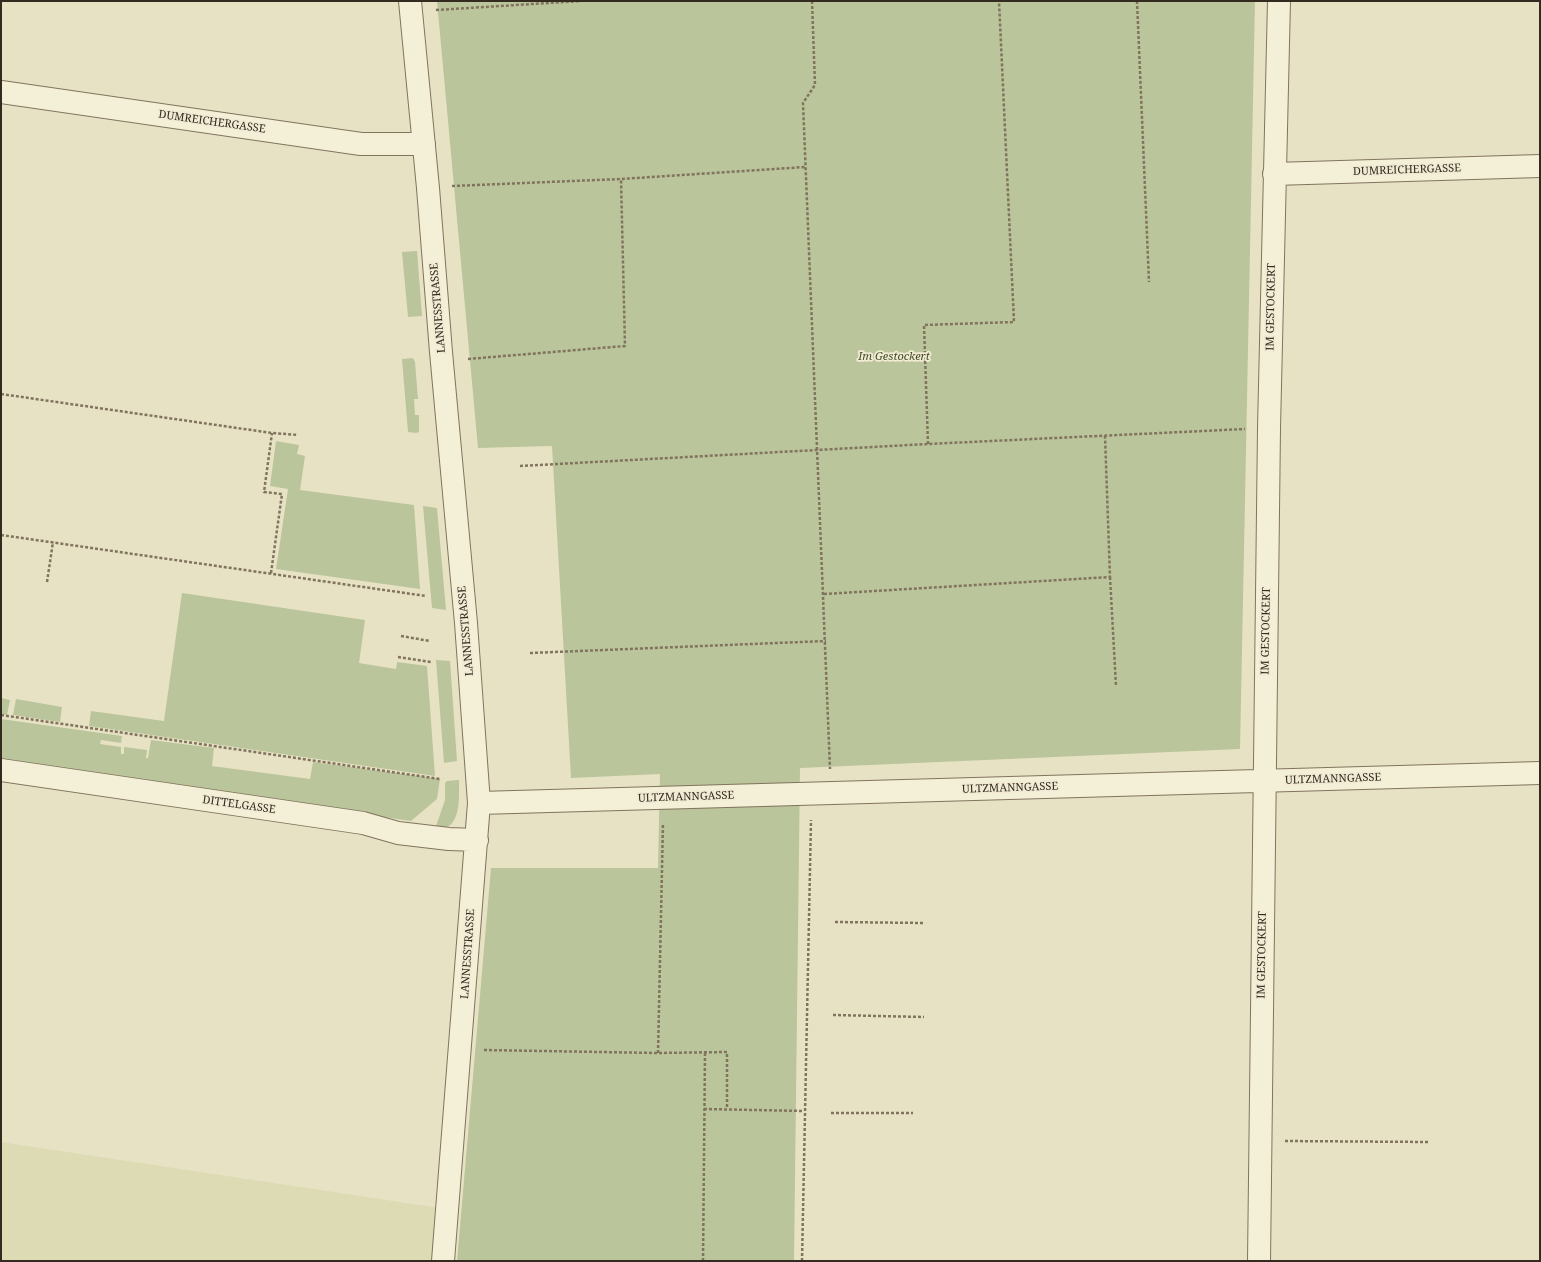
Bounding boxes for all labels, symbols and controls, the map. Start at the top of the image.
street label: DUMREICHERGASSE [158,108,266,136]
street label: DUMREICHERGASSE [1353,162,1461,178]
street label: LANNESSTRASSE [427,262,449,354]
street label: IM GESTOCKERT [1264,263,1278,351]
park label: Im Gestockert [858,350,930,364]
street label: LANNESSTRASSE [455,585,477,677]
street label: IM GESTOCKERT [1259,587,1273,675]
street label: ULTZMANNGASSE [1285,771,1381,787]
street label: ULTZMANNGASSE [962,780,1058,796]
street label: ULTZMANNGASSE [638,789,734,805]
street label: DITTELGASSE [202,793,276,817]
street label: LANNESSTRASSE [458,908,478,1000]
street label: IM GESTOCKERT [1255,911,1269,999]

